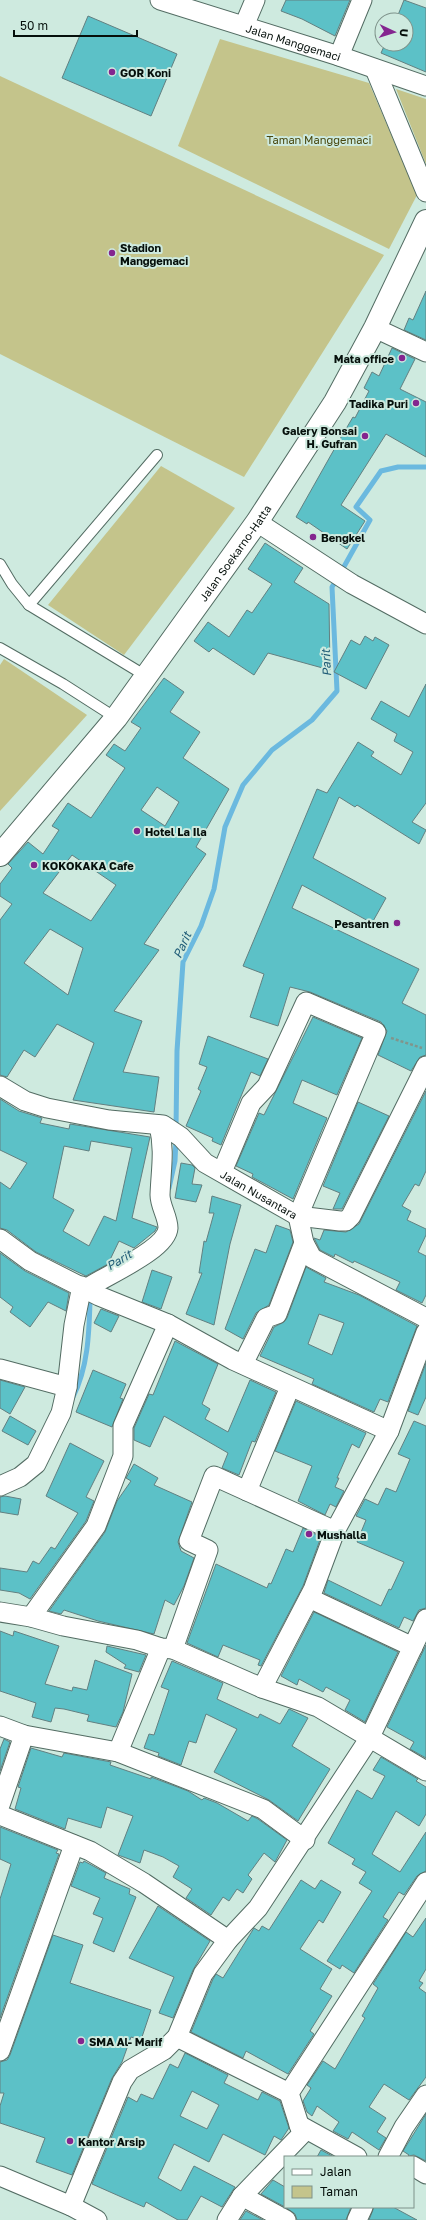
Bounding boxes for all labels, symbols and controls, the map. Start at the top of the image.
scale bar [14,12,137,38]
north arrow [374,12,414,52]
text: 50 m [20,18,48,33]
street label: Jalan Manggemaci [244,21,343,63]
text: U [398,28,411,37]
place label: GOR Koni [120,66,171,79]
marker: GOR Koni [107,67,117,77]
park label: Taman Manggemaci [267,133,371,146]
place label: Stadion Manggemaci [120,241,188,267]
marker: Stadion Manggemaci [107,248,117,258]
place label: Mata office [334,352,395,365]
marker: Mata office [397,353,407,363]
place label: Tadika Puri [349,397,408,410]
marker: Tadika Puri [411,398,421,408]
place label: Galery Bonsai H. Gufran [282,424,357,450]
marker: Galery Bonsai H. Gufran [360,431,370,441]
street label: Jalan Soekarno-Hatta [196,502,273,603]
place label: Bengkel [321,531,365,544]
marker: Bengkel [308,532,318,542]
water label: Parit [318,648,334,677]
place label: Hotel La Ila [145,825,207,838]
marker: Hotel La Ila [132,826,142,836]
place label: KOKOKAKA Cafe [42,859,134,872]
marker: KOKOKAKA Cafe [29,860,39,870]
place label: Pesantren [334,917,389,930]
marker: Pesantren [392,918,402,928]
water label: Parit [170,928,195,960]
street label: Jalan Nusantara [218,1167,300,1221]
water label: Parit [103,1246,136,1273]
place label: Mushalla [317,1528,366,1541]
marker: Mushalla [304,1529,314,1539]
place label: SMA Al- Marif [89,2035,162,2048]
marker: SMA Al- Marif [76,2036,86,2046]
place label: Kantor Arsip [78,2135,145,2148]
marker: Kantor Arsip [65,2136,75,2146]
legend [284,2156,414,2208]
text: Jalan [320,2164,351,2179]
text: Taman [320,2184,358,2199]

